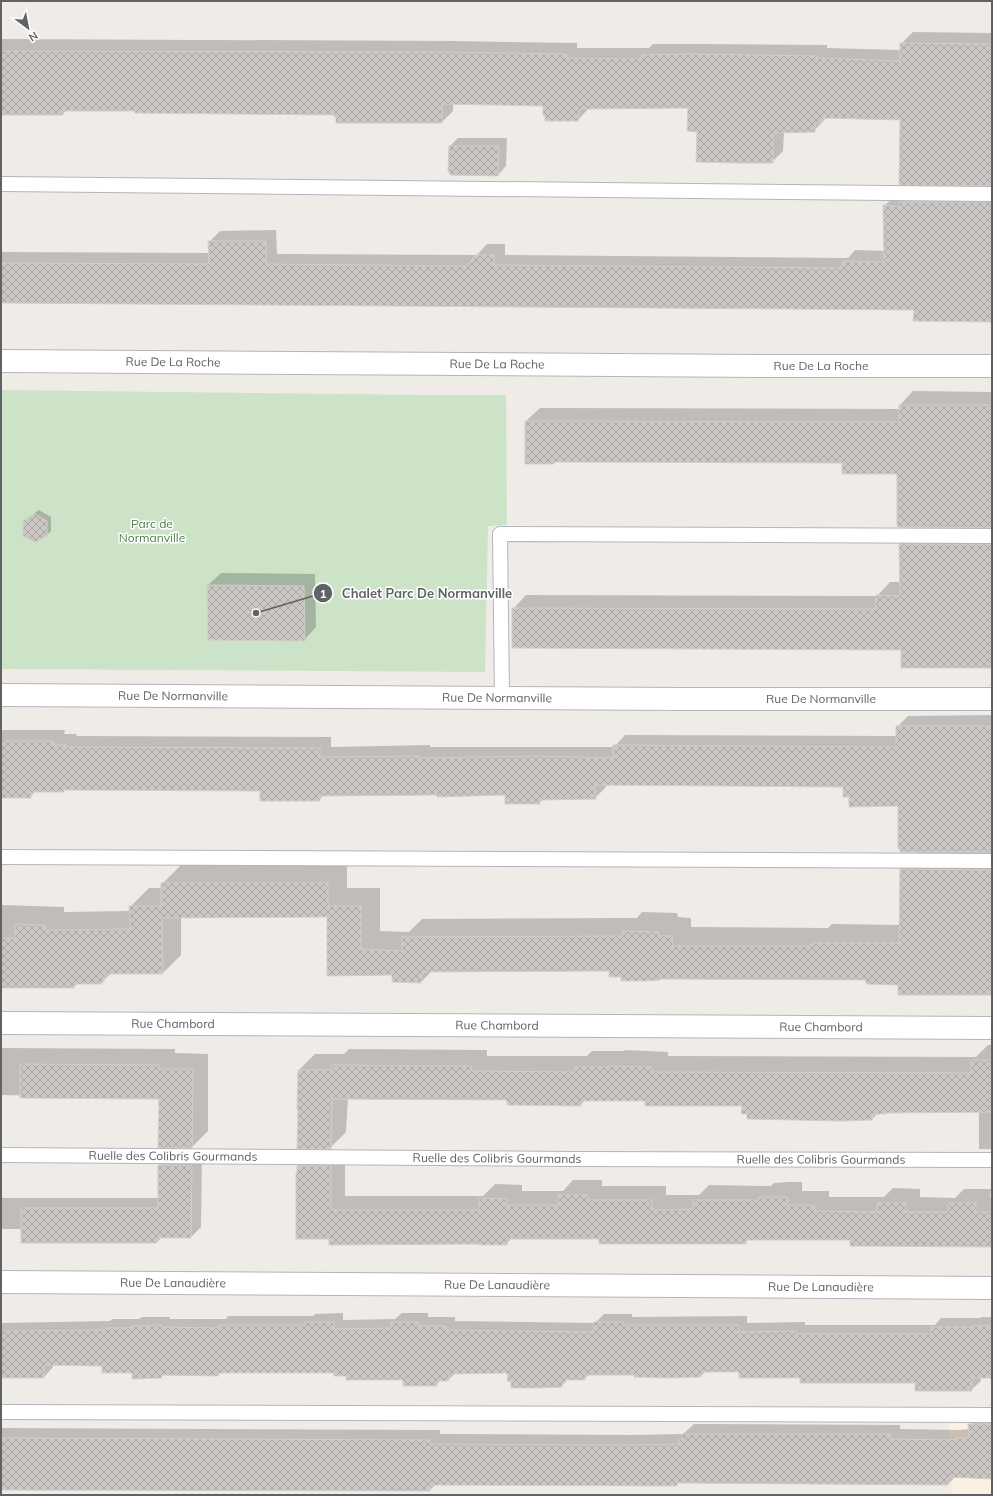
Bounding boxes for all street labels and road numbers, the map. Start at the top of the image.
street label: Rue De La Roche [125,354,221,369]
street label: Rue De La Roche [449,356,545,372]
street label: Rue De La Roche [773,358,868,373]
street label: Rue De Normanville [118,688,228,703]
street label: Rue De Normanville [442,690,552,705]
street label: Rue De Normanville [766,691,876,706]
street label: Rue Chambord [131,1016,215,1031]
street label: Rue Chambord [455,1017,539,1033]
street label: Rue Chambord [779,1019,863,1034]
street label: Ruelle des Colibris Gourmands [89,1148,257,1164]
street label: Ruelle des Colibris Gourmands [413,1150,581,1166]
street label: Ruelle des Colibris Gourmands [737,1151,905,1167]
street label: Rue De Lanaudière [120,1275,226,1290]
street label: Rue De Lanaudière [444,1277,550,1292]
street label: Rue De Lanaudière [768,1279,874,1294]

